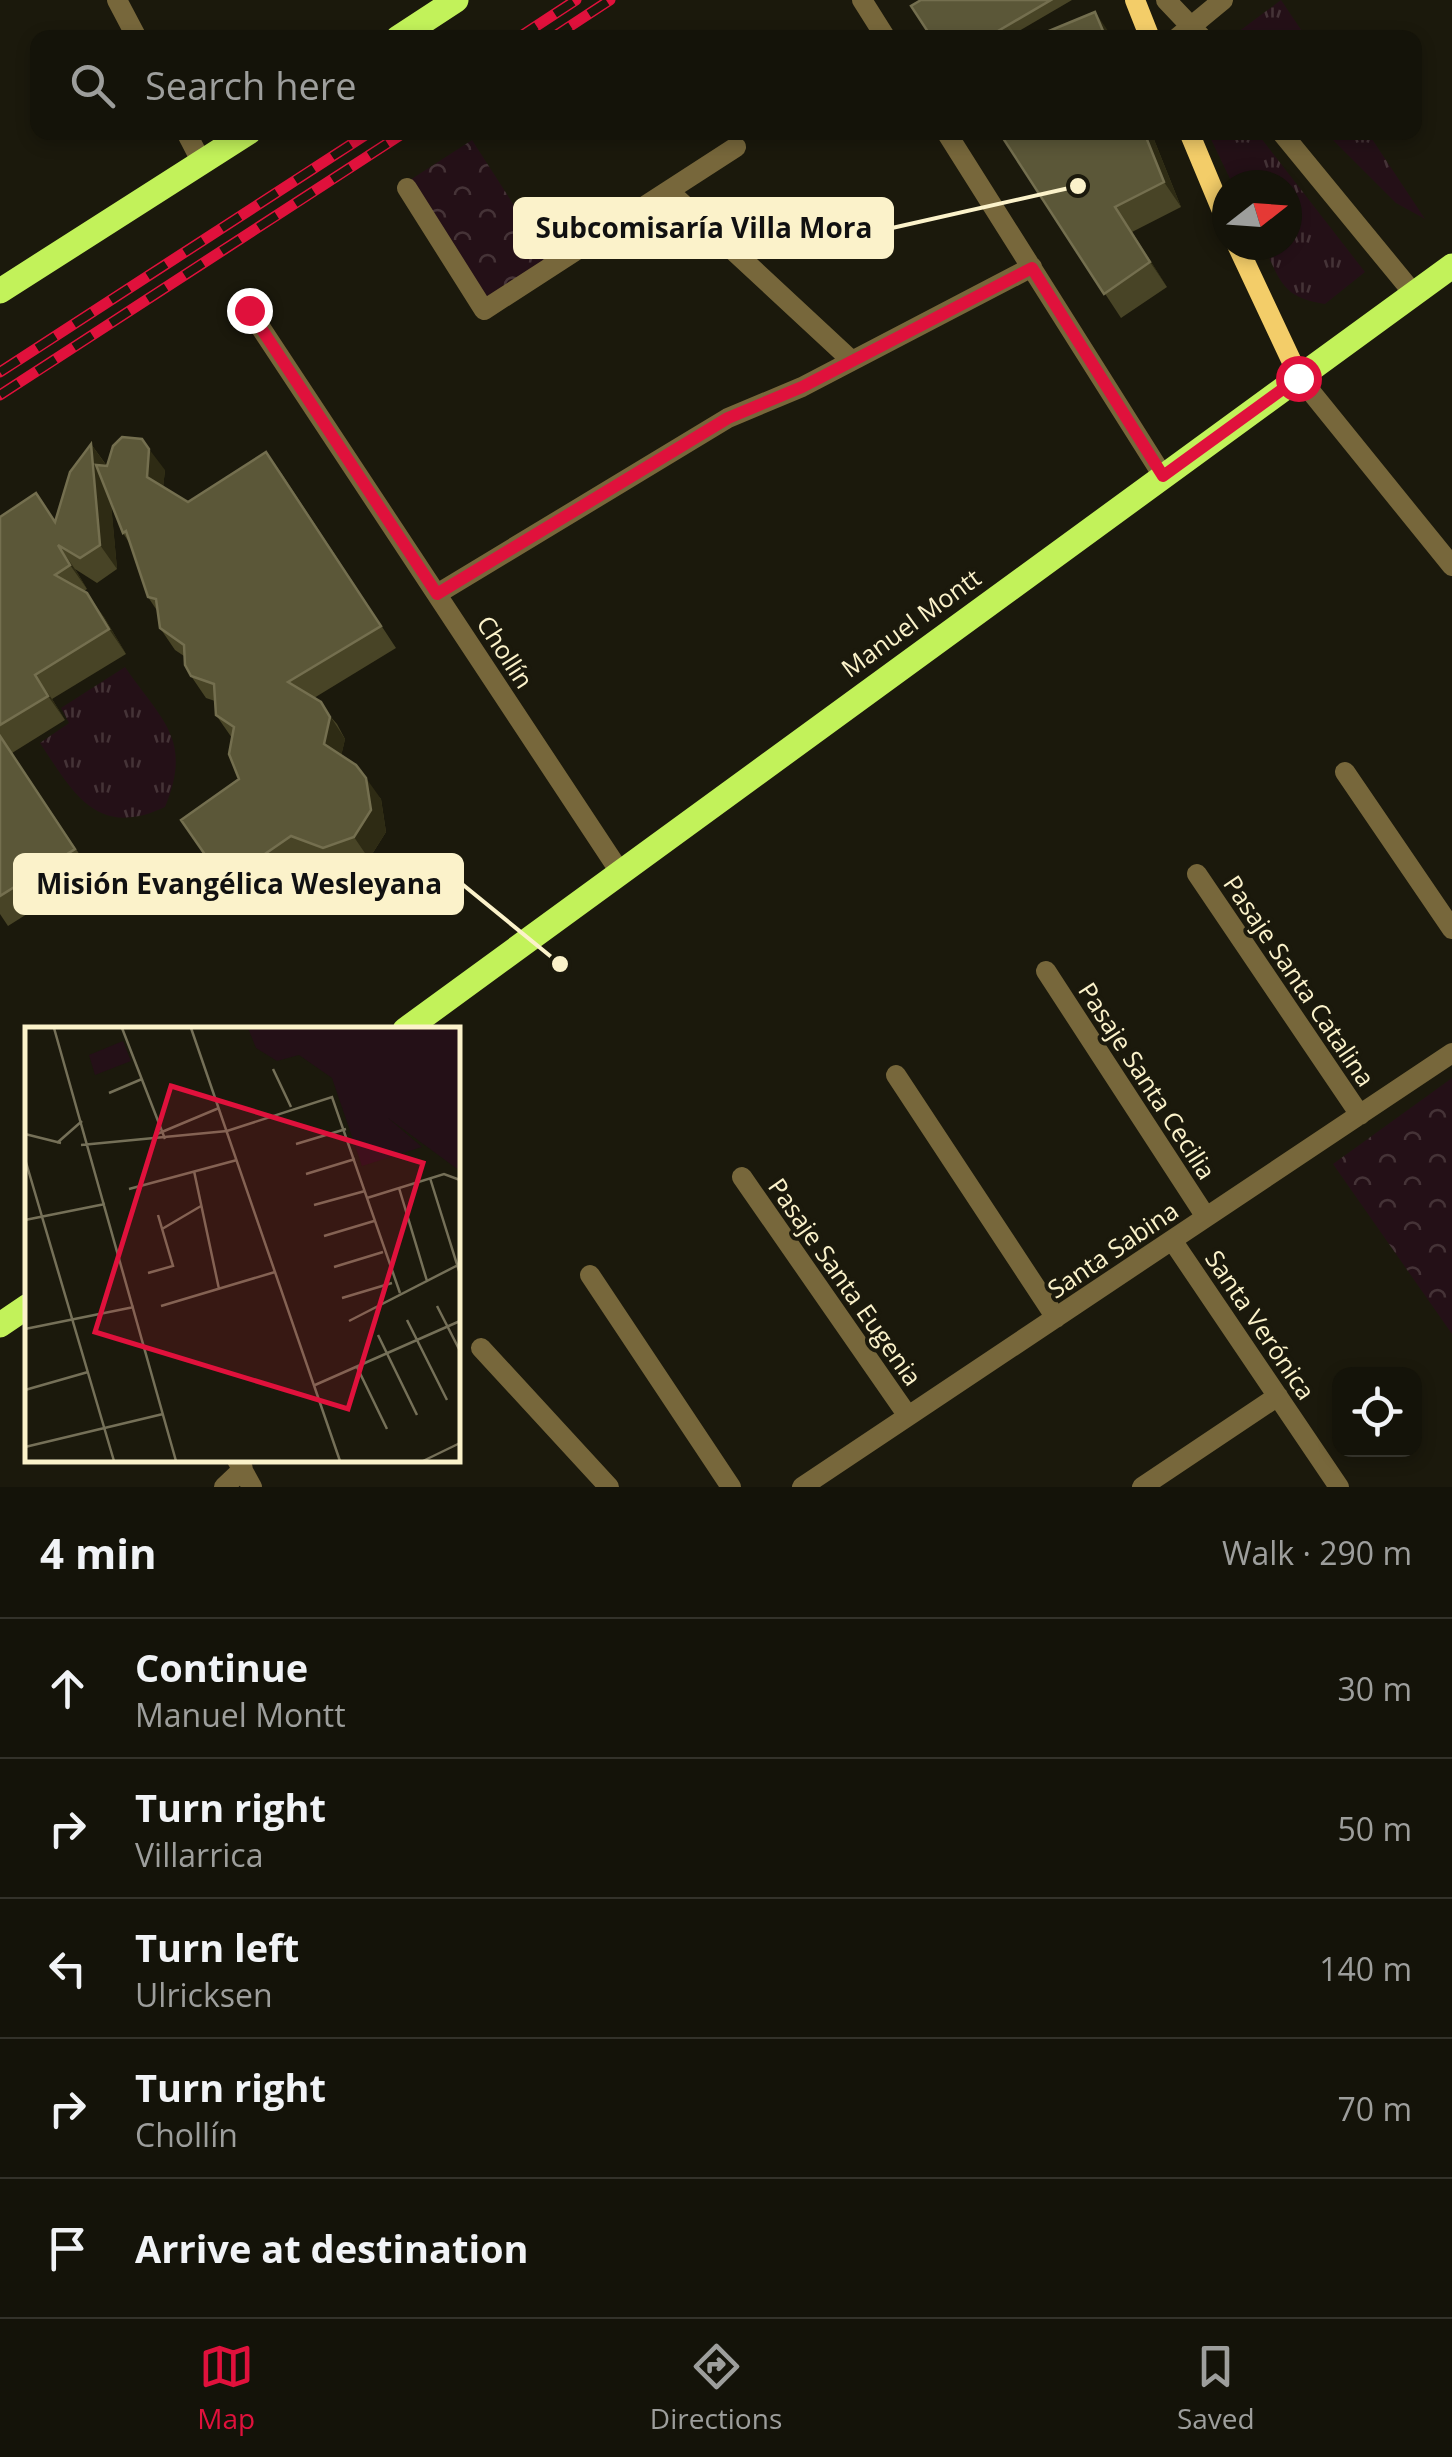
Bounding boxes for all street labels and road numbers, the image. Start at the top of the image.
street label: Manuel Montt [834,560,987,684]
street label: Chollín [470,608,542,694]
street label: Pasaje Santa Catalina [1216,868,1383,1093]
street label: Pasaje Santa Cecilia [1071,975,1224,1185]
street label: Pasaje Santa Eugenia [761,1171,930,1392]
street label: Santa Sabina [1040,1193,1184,1305]
street label: Santa Verónica [1198,1243,1324,1406]

